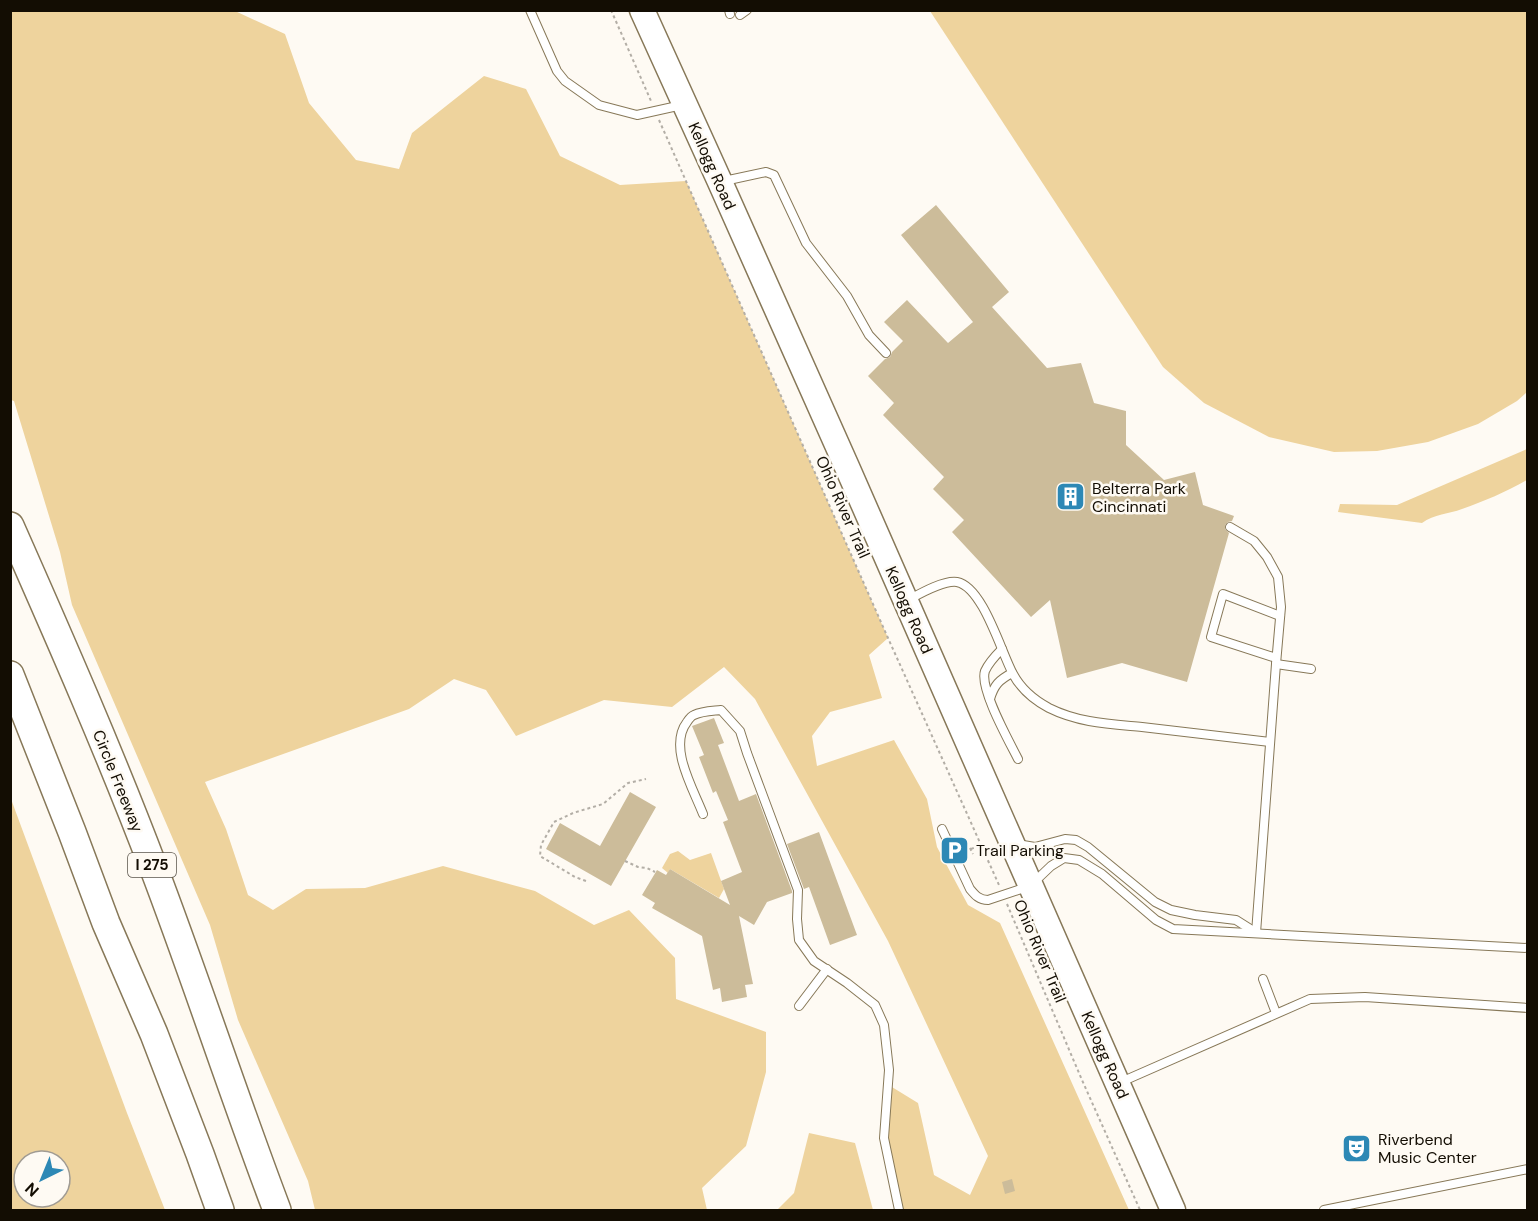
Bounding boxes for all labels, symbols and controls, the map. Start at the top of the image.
street label: Kellogg Road [683,119,741,213]
street label: Ohio River Trail [811,453,875,561]
place label: Belterra Park Cincinnati [1092,478,1186,517]
building icon: Belterra Park Cincinnati [1055,481,1087,513]
street label: Kellogg Road [880,563,938,657]
street label: Circle Freeway [88,727,148,835]
parking icon: Trail Parking [939,834,971,866]
place label: Trail Parking [976,840,1064,861]
road number: I 275 [128,853,176,877]
street label: Ohio River Trail [1009,896,1071,1006]
street label: Kellogg Road [1076,1008,1134,1102]
place label: Riverbend Music Center [1378,1129,1477,1168]
theatre icon: Riverbend Music Center [1341,1132,1373,1164]
north arrow [12,1149,72,1209]
text: N [21,1178,44,1201]

